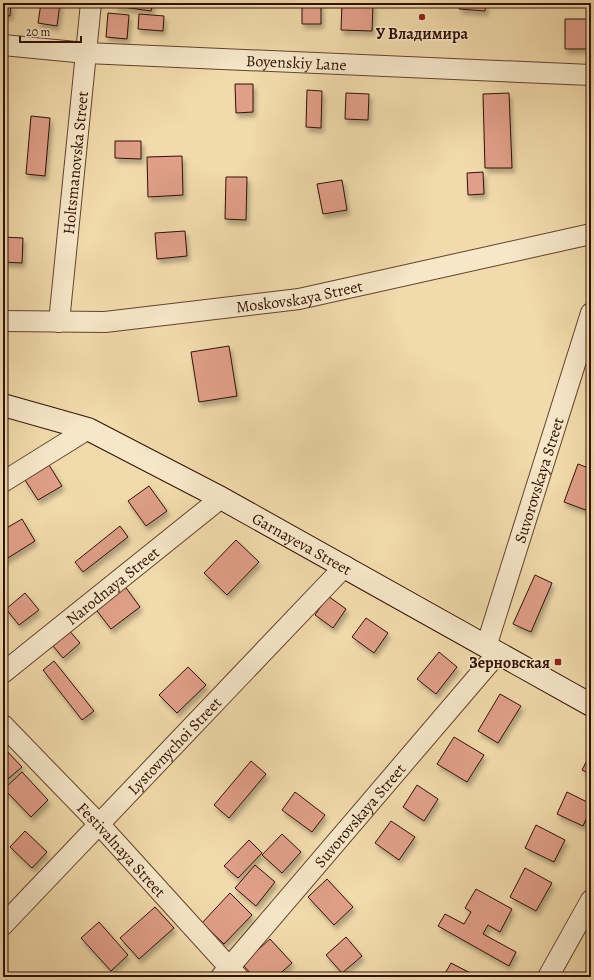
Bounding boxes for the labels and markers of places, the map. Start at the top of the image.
marker: У Владимира [417,12,427,22]
place label: У Владимира [376,23,469,45]
place label: Зерновская [469,652,550,674]
marker: Зерновская [553,657,563,667]

